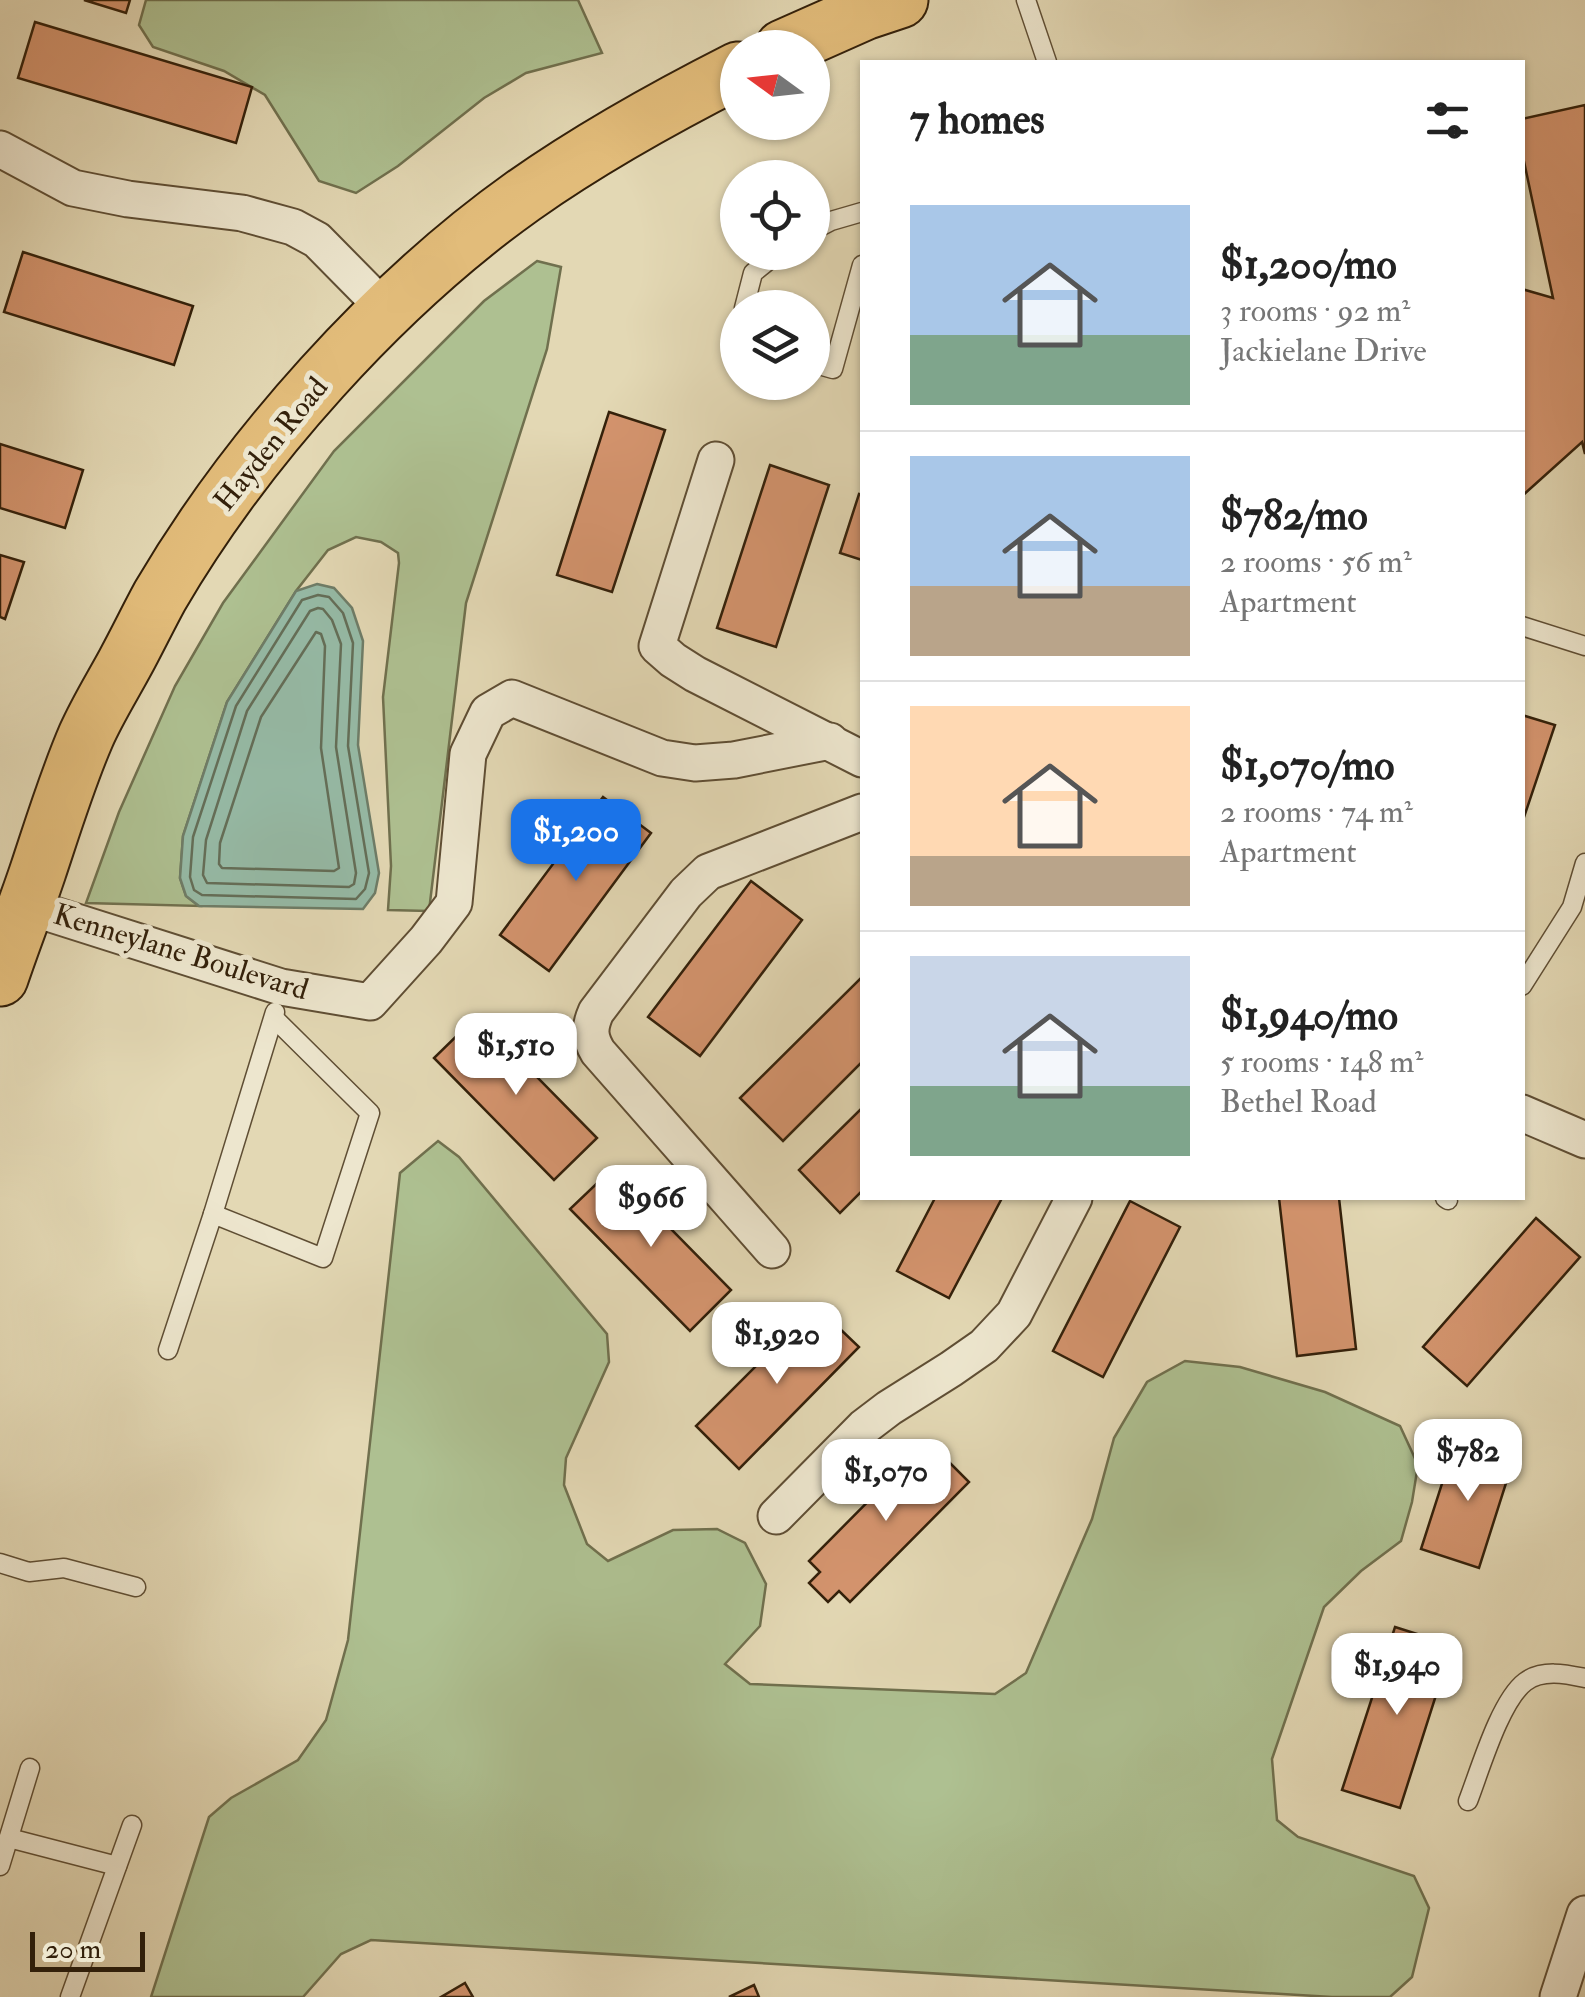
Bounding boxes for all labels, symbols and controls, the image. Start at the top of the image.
north arrow [720,30,830,140]
map controls [720,30,830,400]
icon: filters [1420,93,1475,148]
text: 7 homes [910,94,1045,146]
button: locate [720,160,830,270]
text: $1,200/mo [1220,239,1397,291]
icon: home [990,245,1110,365]
button: layers [720,290,830,400]
text: 3 rooms · 92 m² [1220,291,1410,331]
text: Jackielane Drive [1220,331,1427,371]
street label: Hayden Road [206,370,336,518]
text: $782/mo [1220,490,1368,542]
icon: home [990,496,1110,616]
text: 2 rooms · 56 m² [1220,542,1412,582]
text: Apartment [1220,582,1357,622]
text: $1,070/mo [1220,740,1395,792]
icon: home [990,746,1110,866]
text: 2 rooms · 74 m² [1220,792,1413,832]
pin: $1,200 [495,799,657,884]
text: $1,200 [533,811,619,851]
text: Apartment [1220,832,1357,872]
street label: Kenneylane Boulevard [49,896,313,1008]
text: $1,940/mo [1220,990,1398,1042]
icon: home [990,996,1110,1116]
pin: $1,510 [435,1013,597,1098]
text: $1,510 [477,1025,555,1065]
text: 5 rooms · 148 m² [1220,1042,1423,1082]
text: Bethel Road [1220,1082,1377,1122]
pin: $966 [592,1165,710,1250]
text: $966 [618,1177,684,1217]
pin: $1,920 [696,1302,858,1387]
text: $1,920 [734,1314,820,1354]
pin: $782 [1409,1419,1527,1504]
text: $782 [1436,1431,1500,1471]
pin: $1,070 [805,1439,967,1524]
text: $1,070 [844,1451,928,1491]
pin: $1,940 [1316,1633,1478,1718]
text: $1,940 [1353,1645,1441,1685]
scale bar [30,1927,145,1972]
text: 20 m [45,1932,101,1967]

